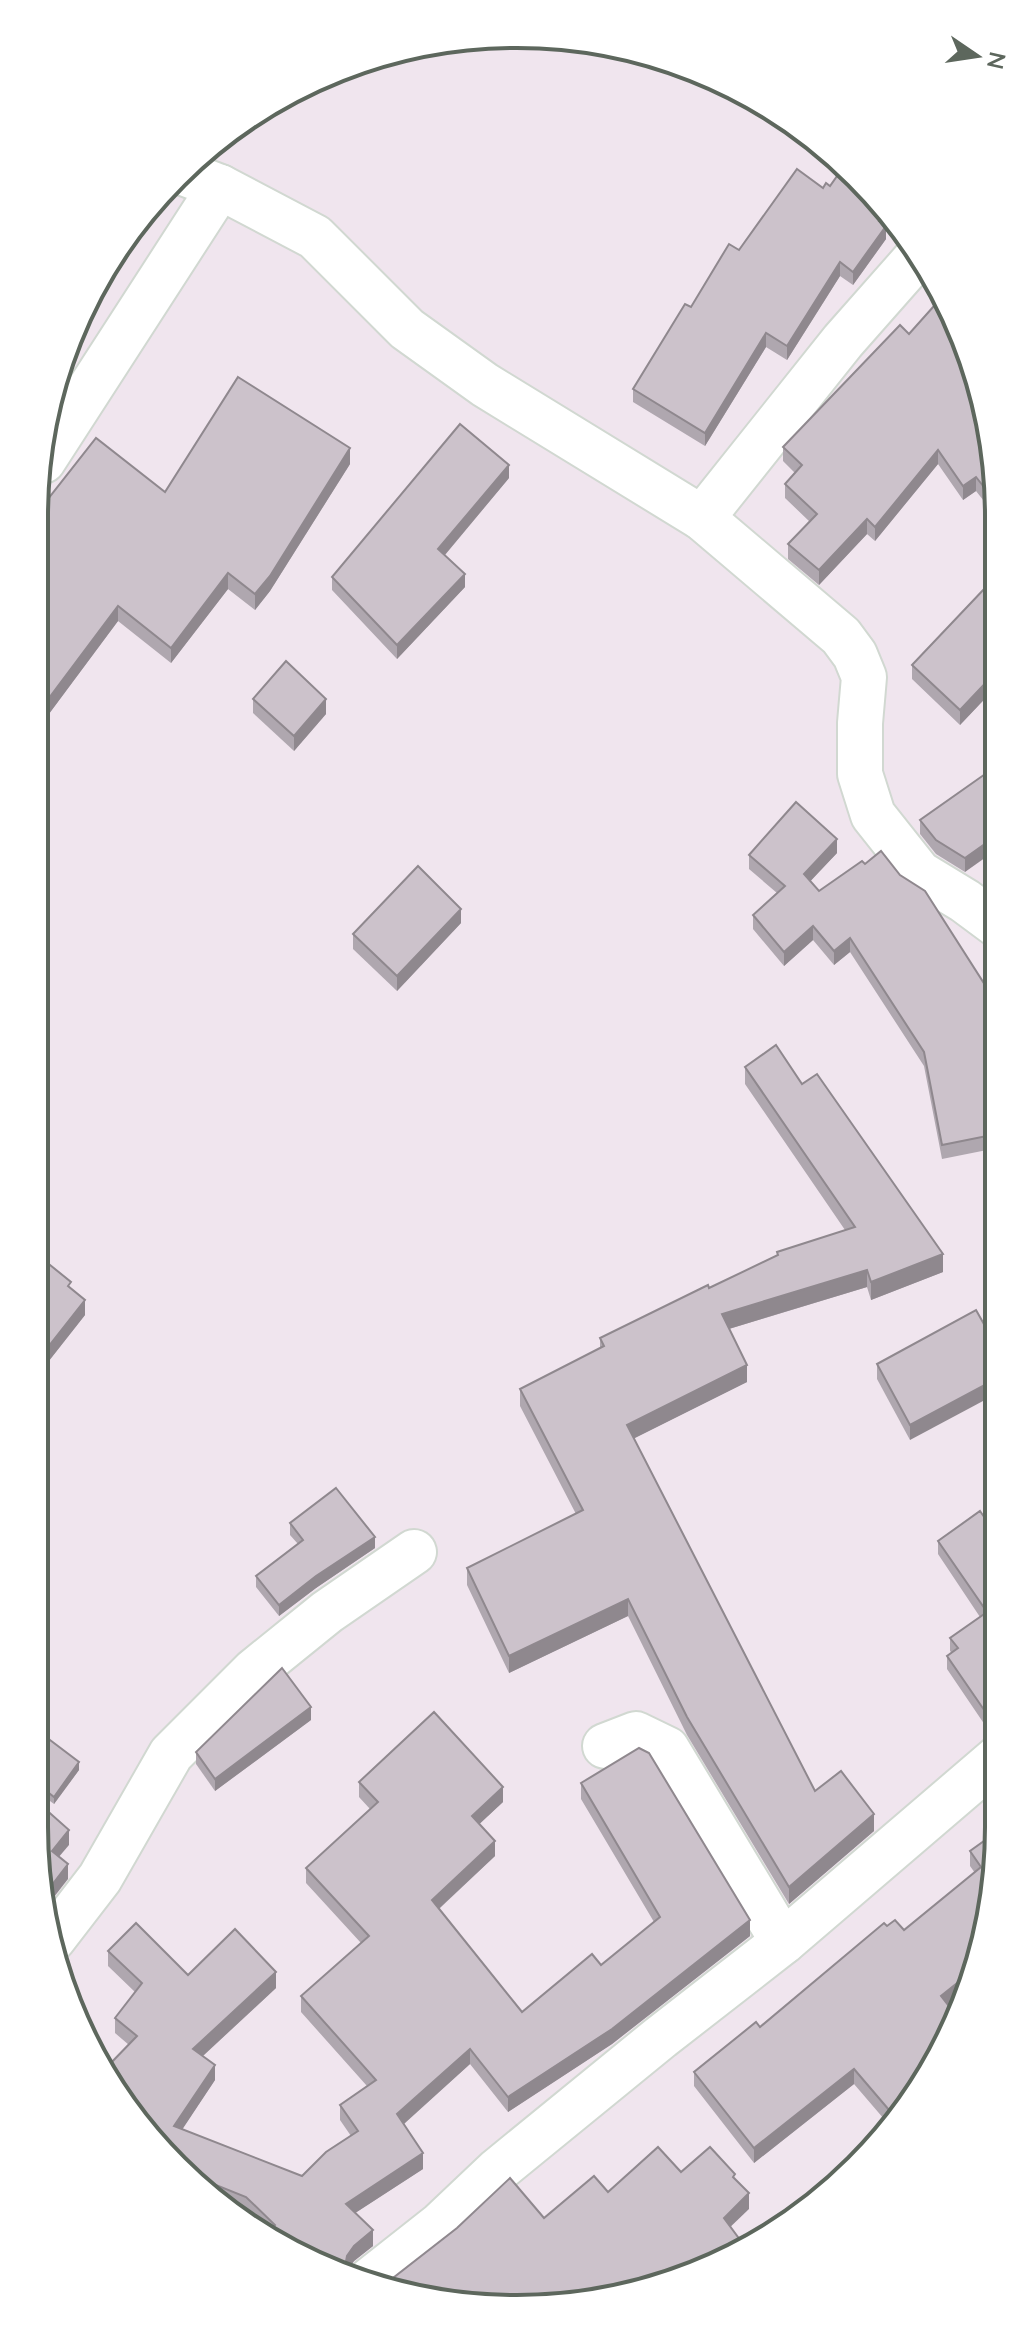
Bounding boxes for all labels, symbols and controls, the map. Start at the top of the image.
north arrow [937,16,1017,96]
text: N [982,49,1012,72]

